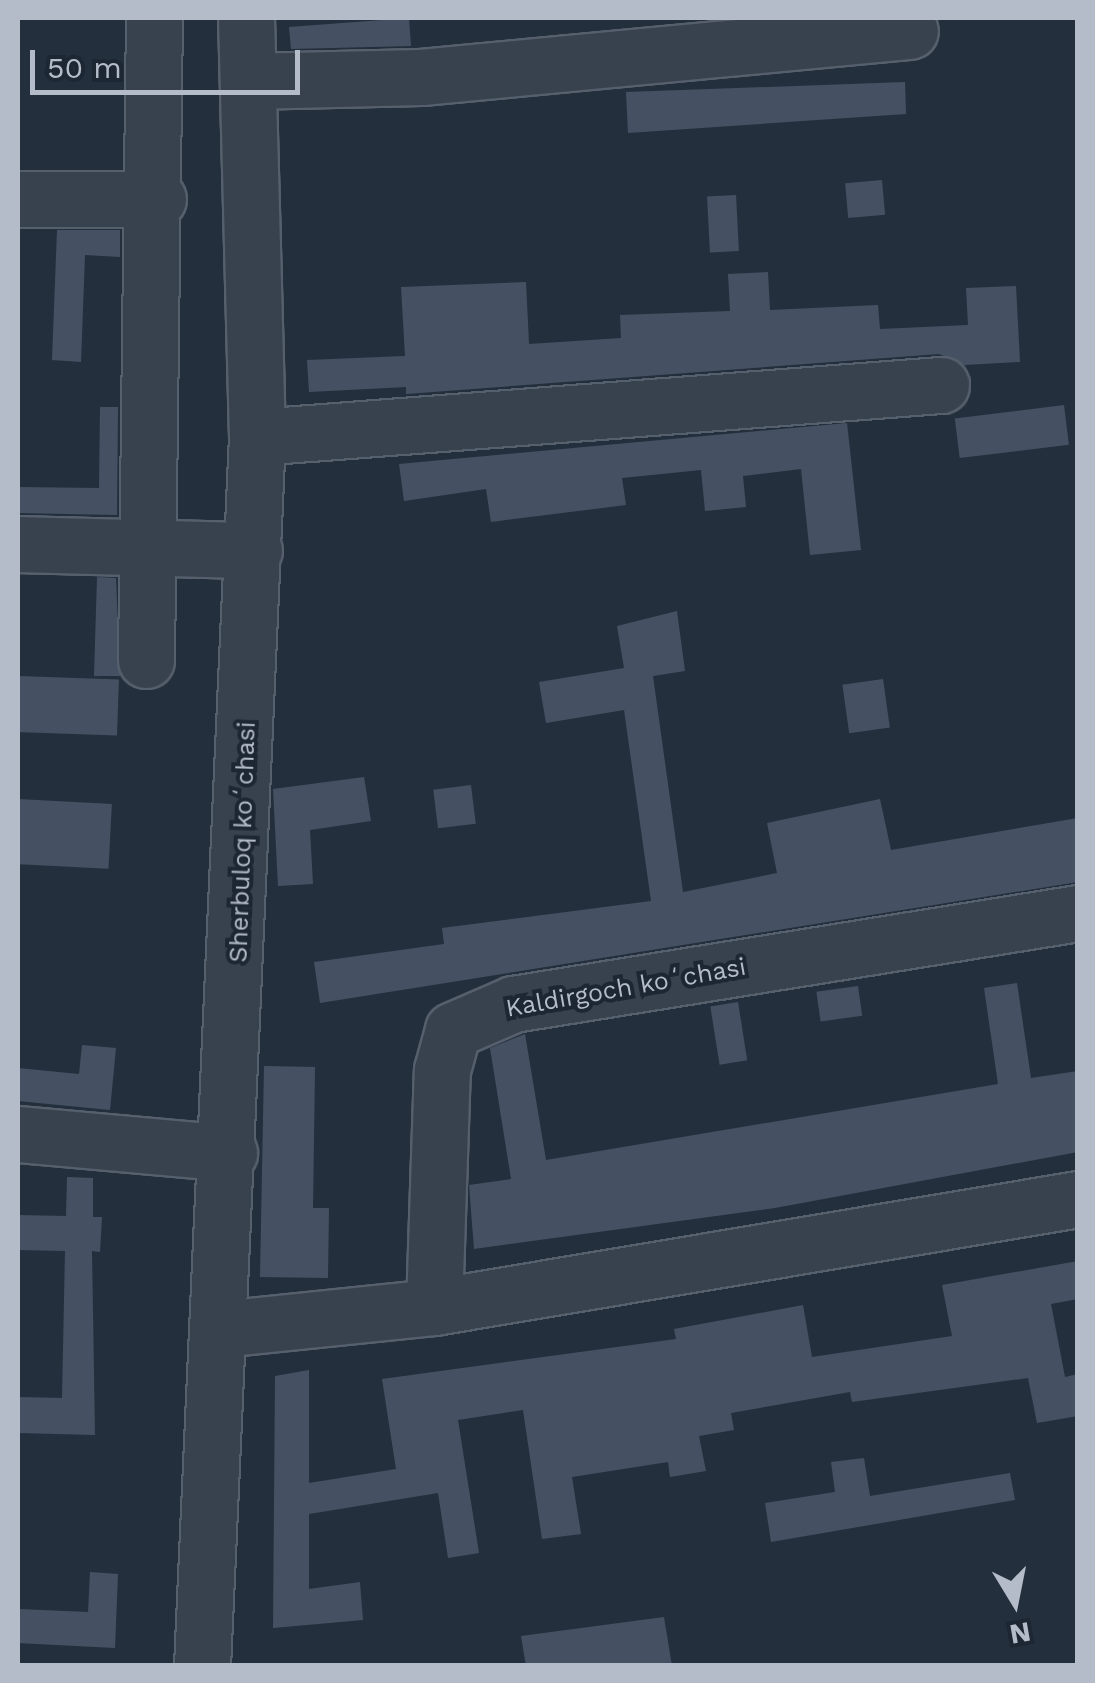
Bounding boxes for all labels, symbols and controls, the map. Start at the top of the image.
scale bar [35,30,305,92]
text: 50 m [47,50,122,85]
street label: Sherbuloq koʻchasi [224,721,262,963]
street label: Kaldirgoch koʻchasi [504,952,748,1024]
north arrow [965,1553,1065,1653]
text: N [1007,1615,1033,1651]

